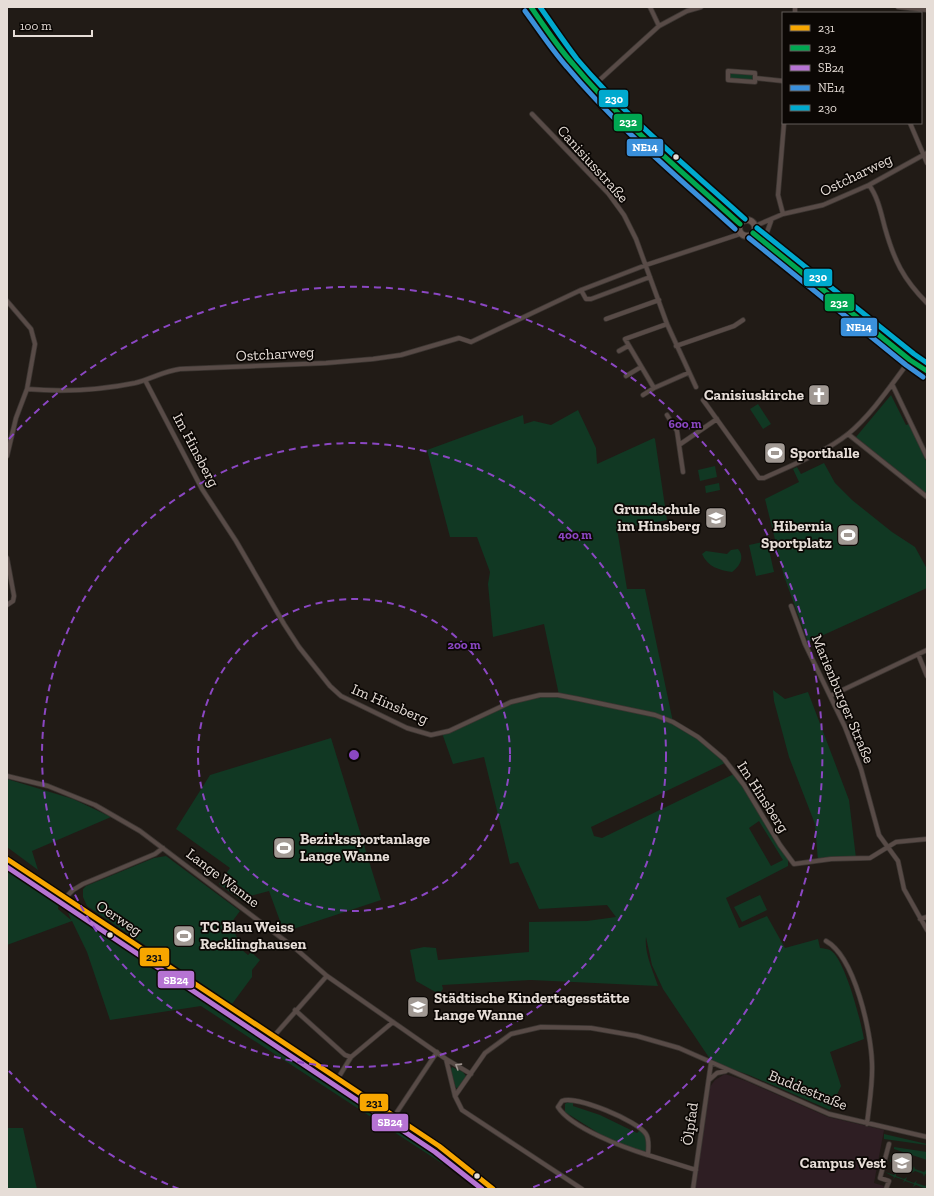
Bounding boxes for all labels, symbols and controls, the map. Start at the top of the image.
scale bar [14,12,92,38]
legend [782,12,922,124]
text: 100 m [20,19,52,33]
text: 231 [818,21,835,35]
text: 232 [818,41,836,55]
text: SB24 [818,61,845,75]
text: NE14 [818,81,846,95]
line badge: 230 [598,89,629,108]
text: 230 [605,93,623,106]
text: 230 [818,101,837,115]
line badge: 232 [613,113,643,132]
text: 232 [619,116,637,129]
street label: Canisiusstraße [554,122,632,206]
line badge: NE14 [626,138,664,157]
text: NE14 [632,141,659,154]
street label: Ostcharweg [817,150,895,200]
unlabelled marker [671,152,681,162]
line badge: 230 [803,268,833,287]
text: 230 [809,271,827,284]
line badge: 232 [824,293,855,312]
text: 232 [830,297,848,310]
line badge: NE14 [840,317,878,337]
text: NE14 [846,321,873,334]
street label: Ostcharweg [235,343,315,365]
church icon: Canisiuskirche [806,382,832,408]
place label: Canisiuskirche [704,386,804,404]
street label: Im Hinsberg [169,410,223,490]
text: 600 m [668,417,702,431]
sports icon: Sporthalle [762,440,788,466]
place label: Sporthalle [790,444,859,462]
place label: Grundschule im Hinsberg [614,500,700,535]
school or university icon: Grundschule im Hinsberg [703,505,729,531]
place label: Hibernia Sportplatz [761,517,832,552]
sports icon: Hibernia Sportplatz [835,522,861,548]
text: 400 m [558,528,592,542]
street label: Marienburger Straße [808,632,878,766]
text: 200 m [447,638,481,652]
street label: Im Hinsberg [349,680,431,728]
centre of rings [347,748,361,762]
street label: Im Hinsberg [733,758,793,836]
place label: Bezirkssportanlage Lange Wanne [300,830,430,865]
sports icon: Bezirkssportanlage Lange Wanne [271,835,297,861]
street label: Lange Wanne [183,845,263,911]
street label: Oerweg [93,896,145,940]
place label: TC Blau Weiss Recklinghausen [200,918,306,953]
sports icon: TC Blau Weiss Recklinghausen [171,923,197,949]
unlabelled marker [105,930,115,940]
line badge: 231 [139,947,170,967]
text: 231 [146,951,163,964]
line badge: SB24 [157,970,195,989]
text: SB24 [163,974,189,987]
place label: Städtische Kindertagesstätte Lange Wanne [434,989,629,1024]
school or university icon: Städtische Kindertagesstätte Lange Wanne [405,994,431,1020]
one-way arrow [455,1063,462,1071]
street label: Buddestraße [766,1066,850,1114]
line badge: 231 [359,1093,389,1112]
text: 231 [366,1097,383,1110]
street label: Ölpfad [678,1101,702,1147]
line badge: SB24 [371,1113,409,1132]
text: SB24 [377,1116,403,1129]
school or university icon: Campus Vest [889,1150,915,1176]
place label: Campus Vest [800,1154,887,1172]
unlabelled marker [472,1171,482,1181]

